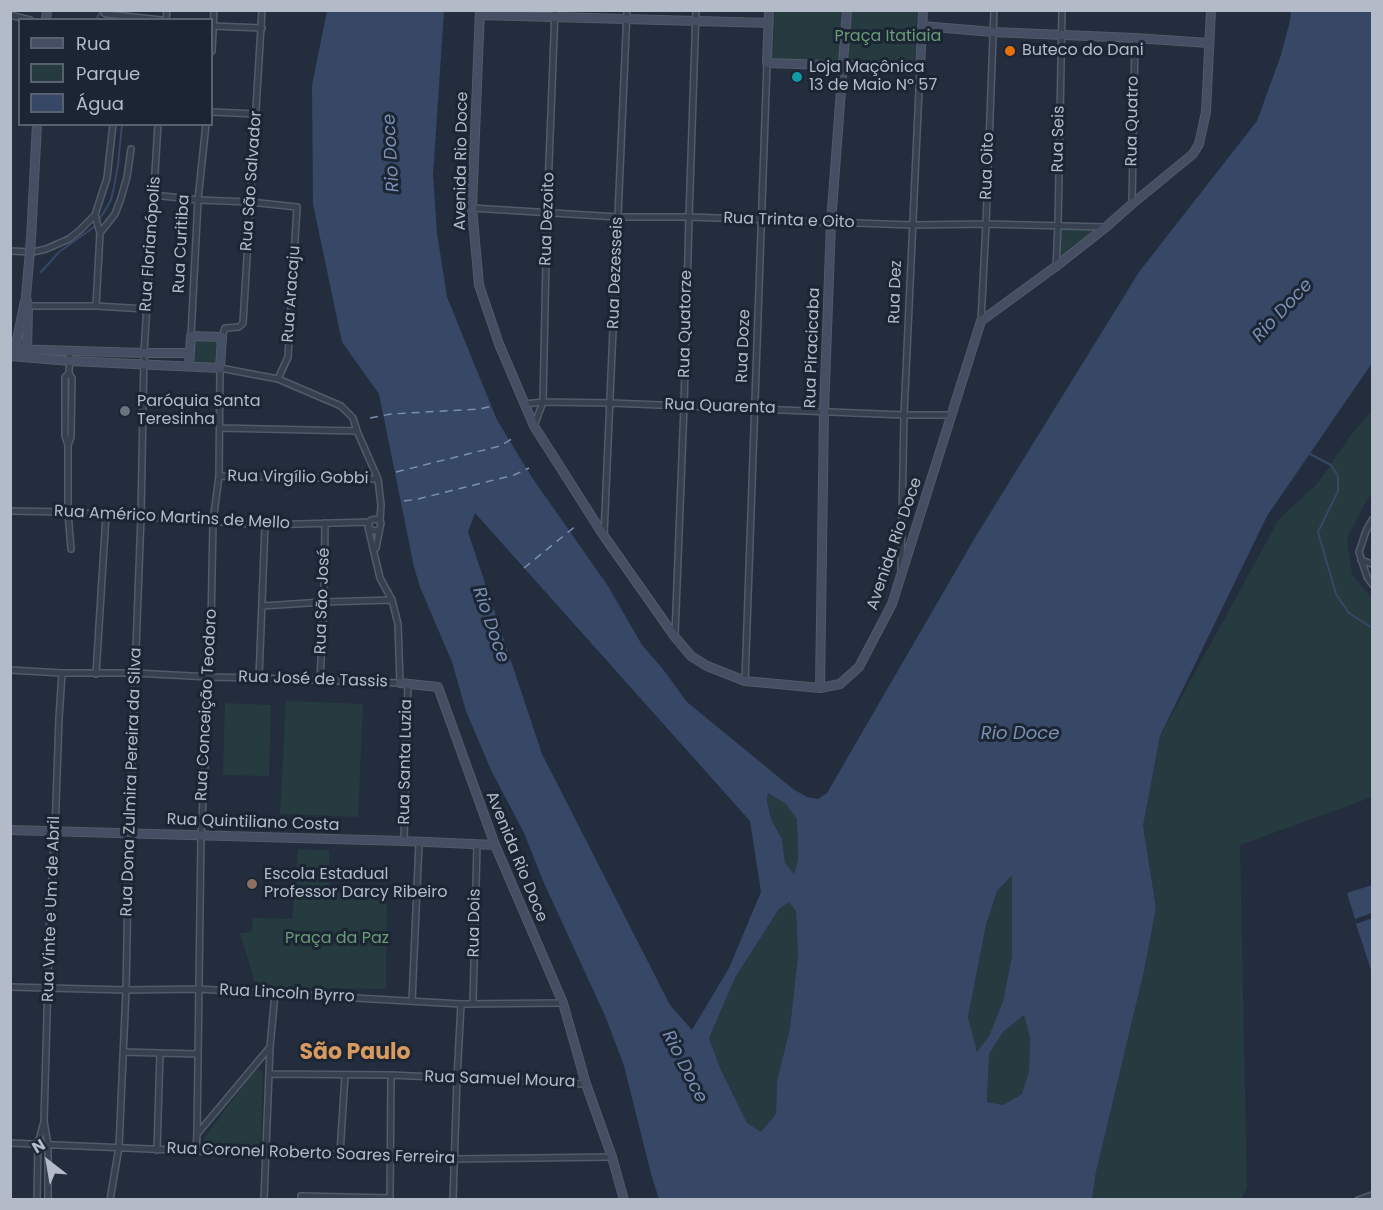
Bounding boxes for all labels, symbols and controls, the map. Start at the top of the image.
legend [18,18,213,126]
park label: Praça Itatiaia [835,27,941,47]
text: Rua [76,31,111,56]
place label: Buteco do Dani [1022,41,1144,61]
marker: Buteco do Dani [1003,44,1017,58]
place label: Loja Maçônica 13 de Maio Nº 57 [809,58,937,96]
text: Parque [76,61,140,86]
marker: Loja Maçônica 13 de Maio Nº 57 [790,70,804,84]
street label: Rua Quatro [1123,75,1143,167]
text: Água [76,91,124,116]
street label: Avenida Rio Doce [451,91,473,231]
street label: Rua Seis [1049,106,1069,172]
street label: Rua São Salvador [238,110,266,252]
water label: Rio Doce [379,113,405,193]
street label: Rua Oito [977,132,999,200]
street label: Rua Dezoito [537,172,559,266]
street label: Rua Florianópolis [137,176,165,312]
street label: Rua Curitiba [170,194,194,294]
street label: Rua Trinta e Oito [723,209,855,233]
street label: Rua Dezesseis [604,216,628,330]
street label: Rua Aracaju [279,245,305,343]
street label: Rua Dez [885,260,907,324]
street label: Rua Quatorze [675,270,697,378]
water label: Rio Doce [1248,275,1318,347]
street label: Rua Piracicaba [801,287,825,409]
street label: Rua Doze [733,309,755,383]
place label: Paróquia Santa Teresinha [137,392,260,430]
street label: Rua Quarenta [664,395,776,419]
marker: Paróquia Santa Teresinha [118,404,132,418]
street label: Rua Virgílio Gobbi [227,467,369,489]
street label: Avenida Rio Doce [863,475,927,613]
street label: Rua Américo Martins de Mello [53,502,291,534]
street label: Rua São José [312,547,334,655]
water label: Rio Doce [467,584,513,666]
street label: Rua Conceição Teodoro [192,608,222,802]
street label: Rua Dona Zulmira Pereira da Silva [118,647,146,917]
street label: Rua José de Tassis [238,668,388,692]
street label: Rua Santa Luzia [395,699,417,825]
water label: Rio Doce [981,723,1059,745]
street label: Avenida Rio Doce [481,789,551,925]
street label: Rua Quintiliano Costa [166,810,340,836]
street label: Rua Vinte e Um de Abril [39,816,65,1002]
place label: Escola Estadual Professor Darcy Ribeiro [264,865,447,903]
marker: Escola Estadual Professor Darcy Ribeiro [245,877,259,891]
street label: Rua Dois [465,888,485,958]
park label: Praça da Paz [285,929,389,949]
street label: Rua Lincoln Byrro [219,981,355,1007]
water label: Rio Doce [657,1027,711,1107]
district label: São Paulo [299,1040,411,1066]
street label: Rua Samuel Moura [424,1068,576,1092]
north arrow [18,1132,78,1192]
text: N [27,1133,50,1159]
street label: Rua Coronel Roberto Soares Ferreira [166,1139,456,1169]

